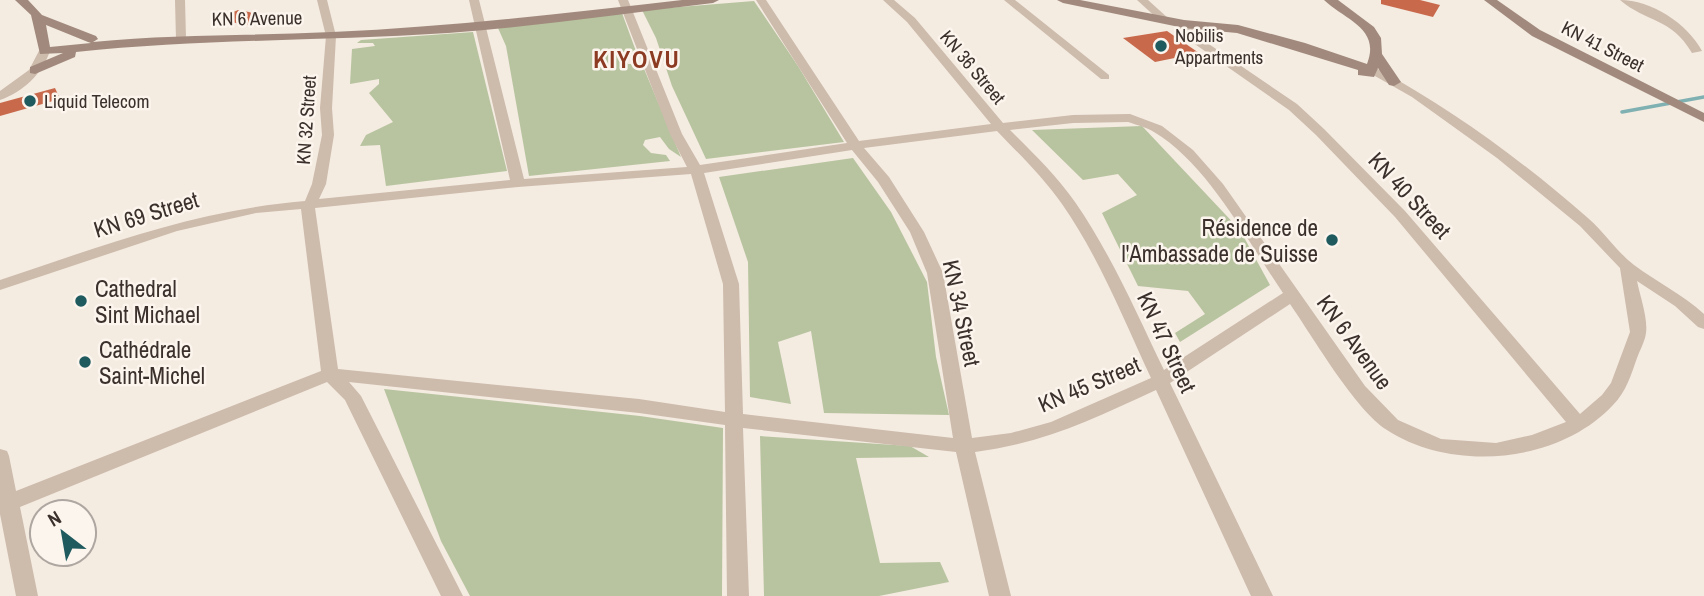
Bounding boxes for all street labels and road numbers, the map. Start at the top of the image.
street label: KN 6 Avenue [211,4,303,32]
street label: KN 41 Street [1557,14,1649,78]
street label: KN 36 Street [934,24,1012,110]
street label: KN 32 Street [290,74,322,165]
street label: KN 40 Street [1362,145,1458,245]
street label: KN 69 Street [90,183,202,245]
street label: KN 34 Street [936,257,988,369]
street label: KN 47 Street [1130,287,1204,397]
street label: KN 6 Avenue [1310,288,1400,396]
street label: KN 45 Street [1033,349,1145,419]

